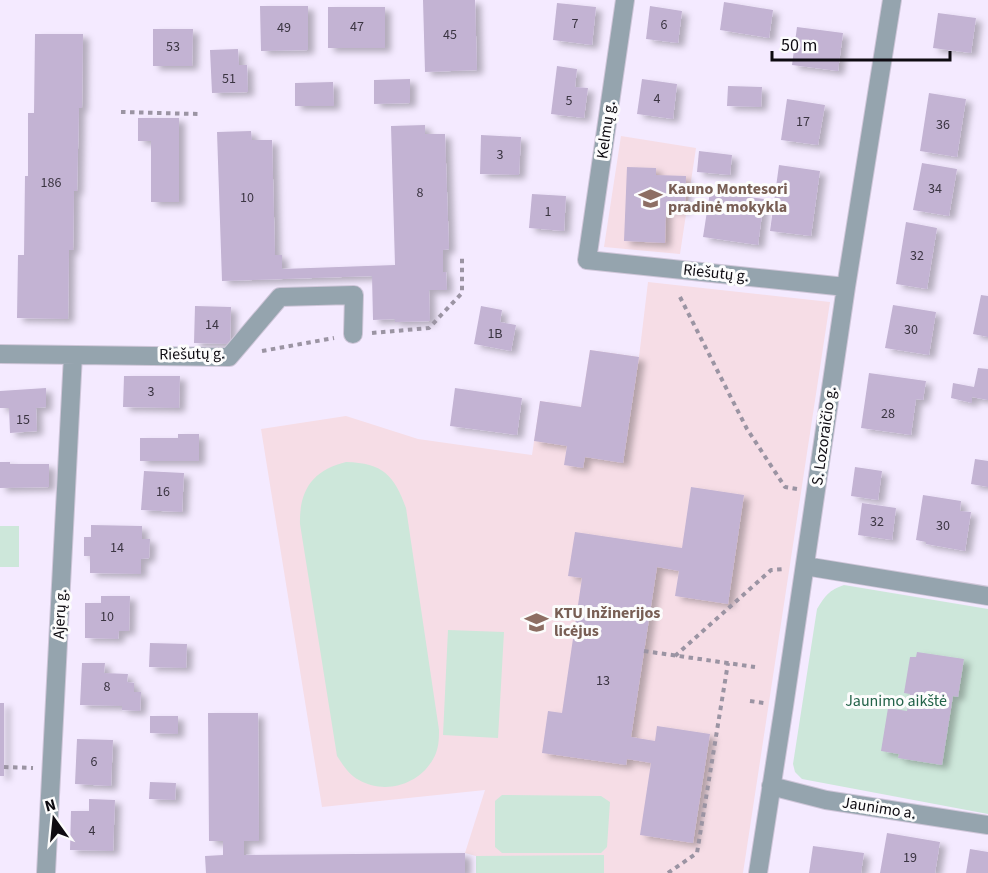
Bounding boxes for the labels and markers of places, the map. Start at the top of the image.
place label: Kauno Montesori pradinė mokykla [668,178,788,218]
school or university icon: Kauno Montesori pradinė mokykla [637,185,663,211]
place label: KTU Inžinerijos licėjus [554,602,660,642]
school or university icon: KTU Inžinerijos licėjus [523,609,549,635]

